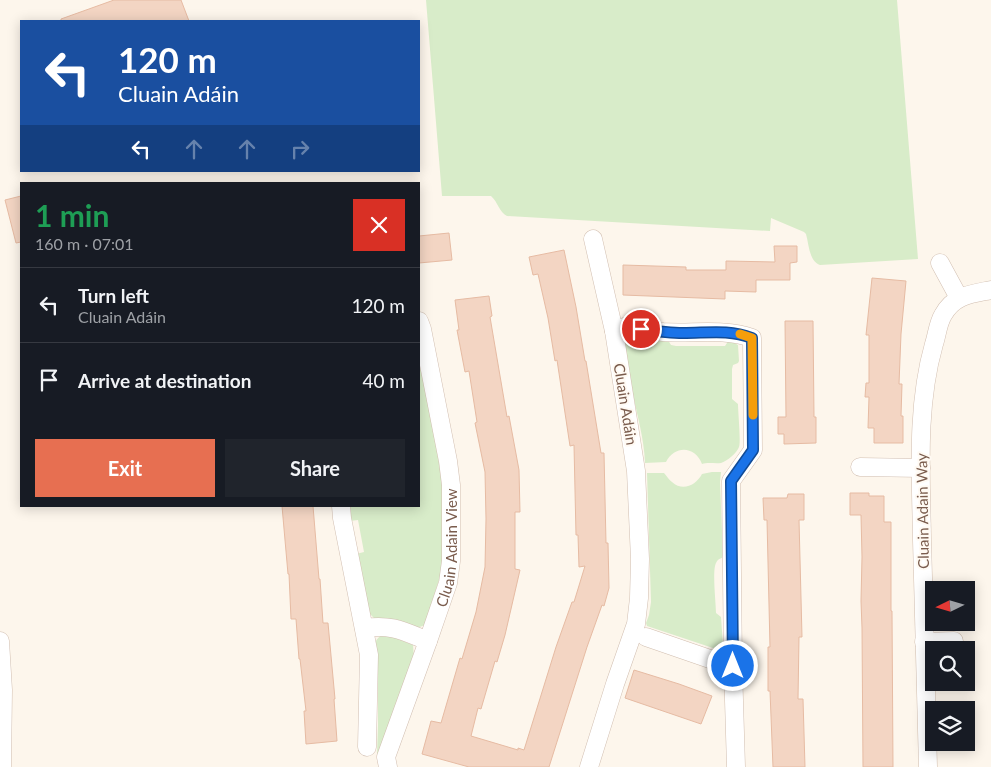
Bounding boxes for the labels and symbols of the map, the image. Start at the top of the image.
pin [620,308,662,350]
street label: Cluain Adáin [611,362,641,446]
street label: Cluain Adain Way [912,453,932,569]
street label: Cluain Adain View [431,488,460,609]
north arrow [925,581,975,631]
position arrow [706,639,758,691]

